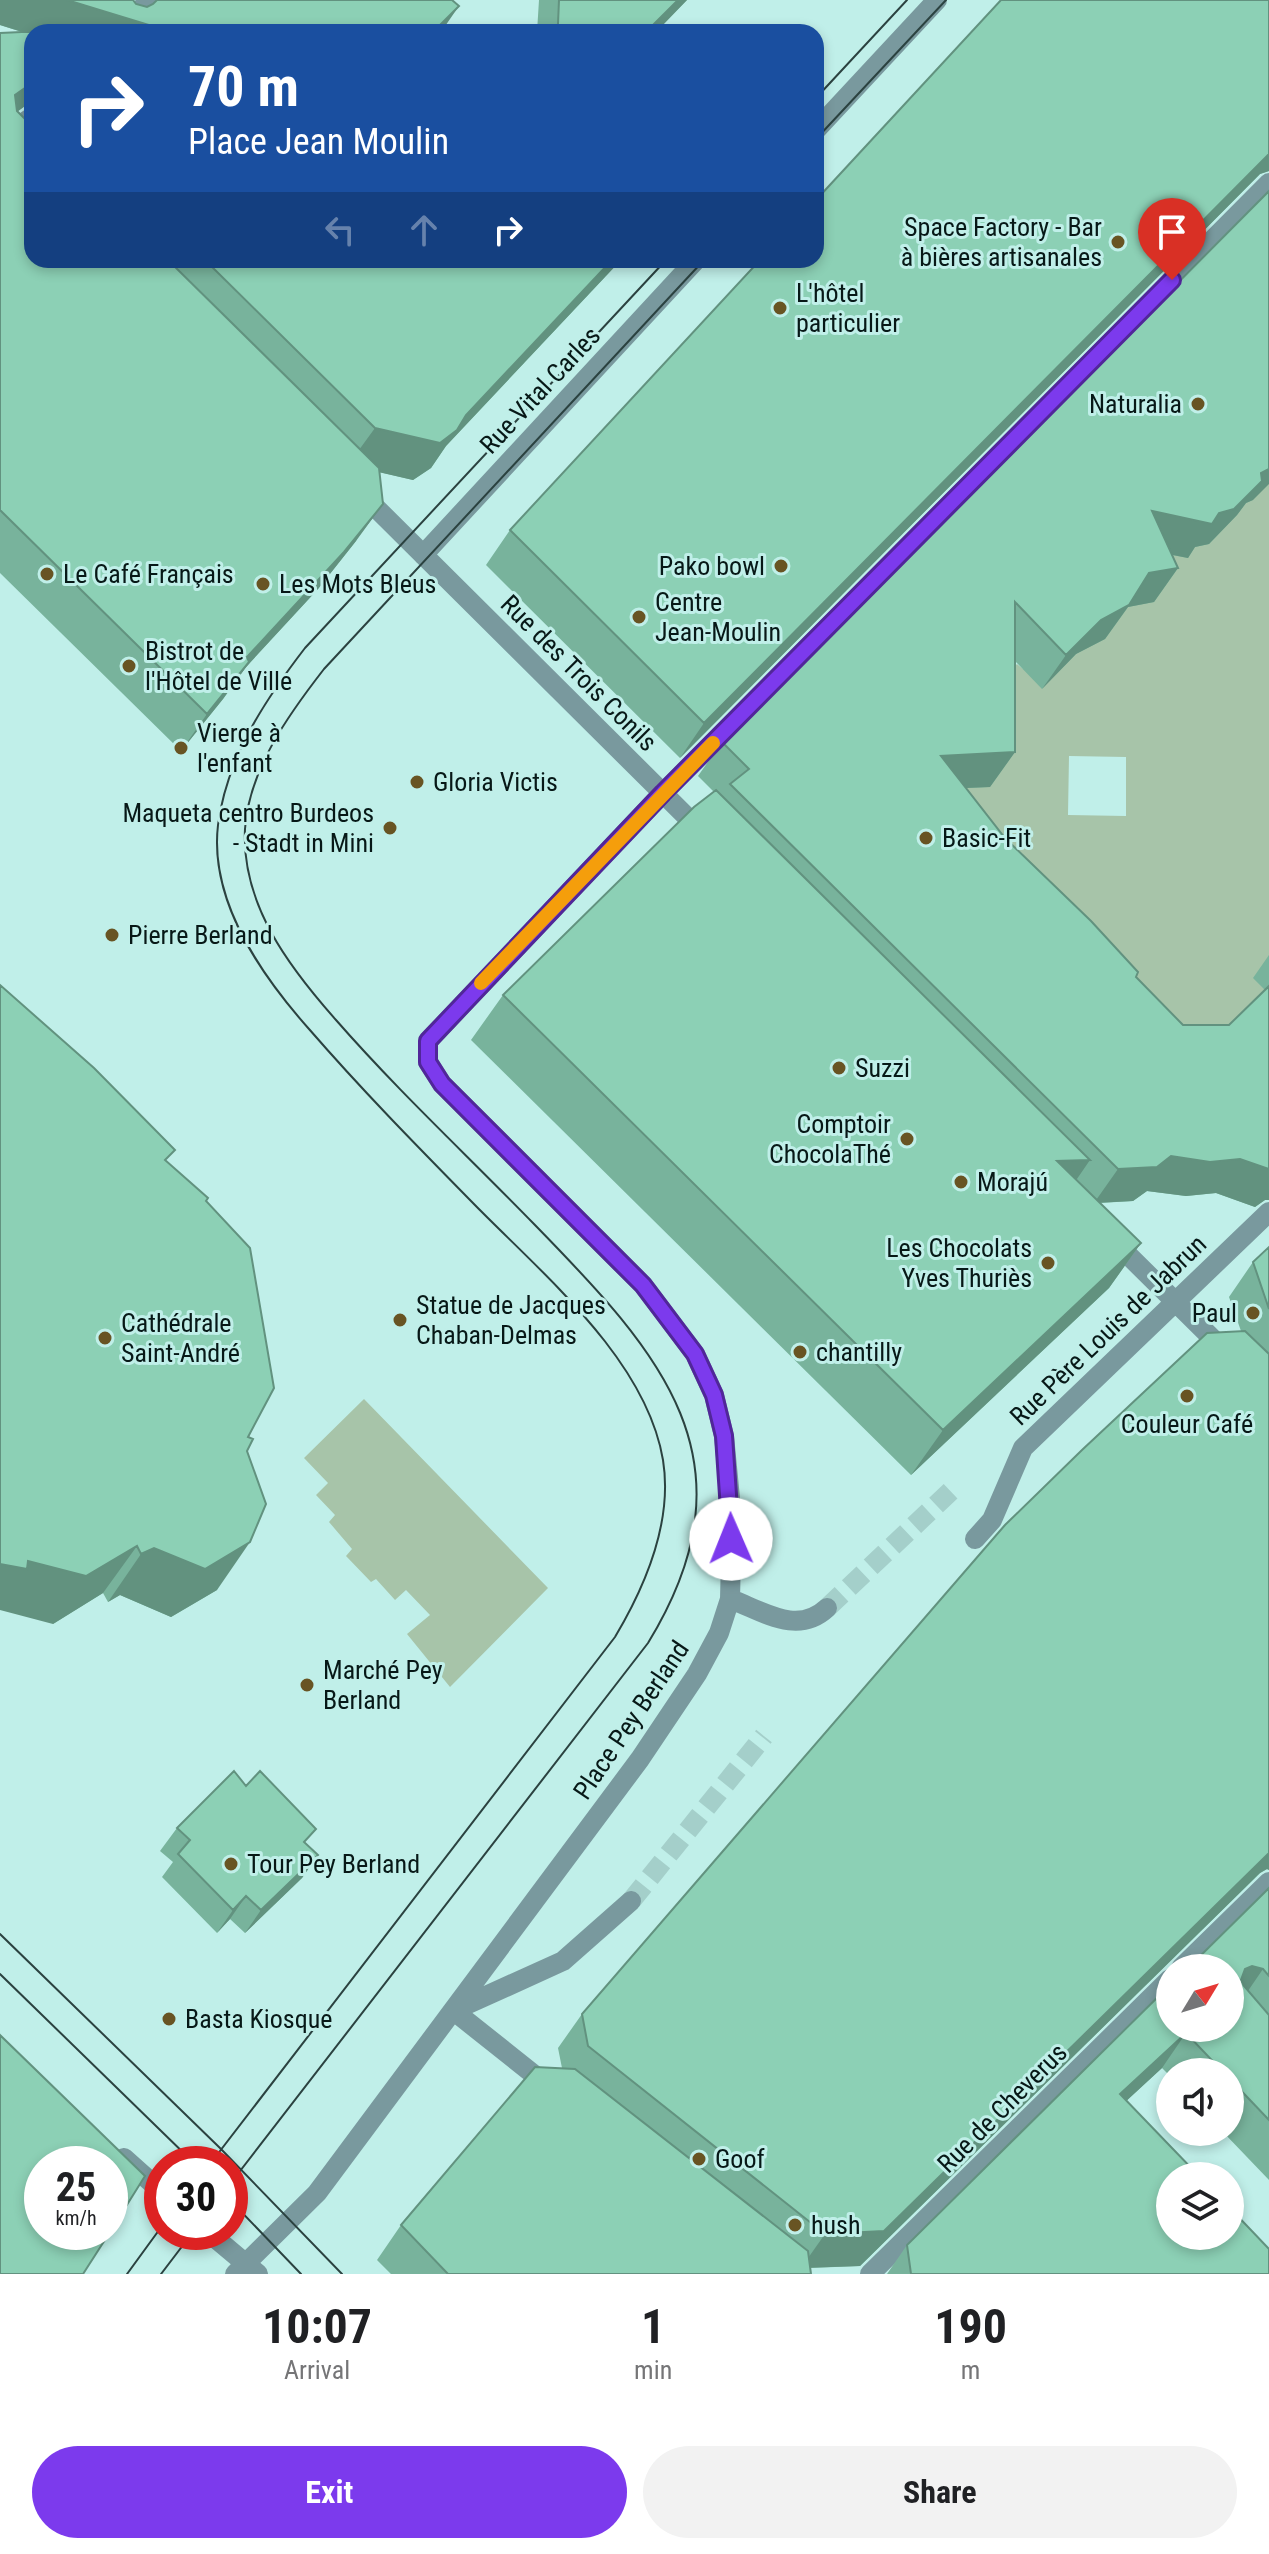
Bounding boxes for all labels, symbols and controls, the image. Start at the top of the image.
text: 70 m [188,54,299,120]
icon: right [56,56,160,160]
text: Place Jean Moulin [188,121,449,163]
pin [1138,198,1206,280]
icon: left [318,208,362,252]
icon: ahead [402,208,446,252]
icon: right [486,208,530,252]
icon: arrive [1150,210,1194,254]
place label: Space Factory - Bar à bières artisanales [901,212,1102,272]
marker: Space Factory - Bar à bières artisanales [1109,233,1127,251]
place label: L'hôtel particulier [796,278,900,338]
marker: L'hôtel particulier [771,299,789,317]
street label: Rue Vital Carles [474,320,606,460]
place label: Naturalia [1089,389,1182,419]
marker: Naturalia [1189,395,1207,413]
place label: Pako bowl [659,551,765,581]
marker: Pako bowl [772,557,790,575]
place label: Le Café Français [63,559,234,589]
marker: Le Café Français [38,565,56,583]
place label: Les Mots Bleus [279,569,436,599]
marker: Les Mots Bleus [254,575,272,593]
place label: Centre Jean-Moulin [655,587,781,647]
street label: Rue des Trois Conils [495,589,663,757]
marker: Centre Jean-Moulin [630,608,648,626]
place label: Bistrot de l'Hôtel de Ville [145,636,292,696]
marker: Bistrot de l'Hôtel de Ville [120,657,138,675]
place label: Vierge à l'enfant [197,718,281,778]
marker: Vierge à l'enfant [172,739,190,757]
place label: Gloria Victis [433,767,558,797]
marker: Gloria Victis [408,773,426,791]
place label: Maqueta centro Burdeos - Stadt in Mini [122,798,374,858]
marker: Maqueta centro Burdeos - Stadt in Mini [381,819,399,837]
place label: Basic-Fit [942,823,1031,853]
marker: Basic-Fit [917,829,935,847]
place label: Pierre Berland [128,920,273,950]
marker: Pierre Berland [103,926,121,944]
place label: Suzzi [855,1053,910,1083]
marker: Suzzi [830,1059,848,1077]
place label: Comptoir ChocolaThé [769,1109,891,1169]
marker: Comptoir ChocolaThé [898,1130,916,1148]
place label: Morajú [977,1167,1048,1197]
marker: Morajú [952,1173,970,1191]
street label: Rue Père Louis de Jabrun [1004,1229,1212,1431]
place label: Les Chocolats Yves Thuriès [886,1233,1032,1293]
marker: Les Chocolats Yves Thuriès [1039,1254,1057,1272]
place label: Statue de Jacques Chaban-Delmas [416,1290,606,1350]
place label: Paul [1192,1298,1237,1328]
marker: Paul [1244,1304,1262,1322]
place label: Cathédrale Saint-André [121,1308,240,1368]
marker: Statue de Jacques Chaban-Delmas [391,1311,409,1329]
marker: Cathédrale Saint-André [96,1329,114,1347]
place label: chantilly [816,1337,902,1367]
marker: chantilly [791,1343,809,1361]
marker: Couleur Café [1178,1387,1196,1405]
place label: Couleur Café [1121,1409,1253,1439]
position arrow [689,1497,773,1581]
street label: Place Pey Berland [567,1635,695,1805]
place label: Marché Pey Berland [323,1655,443,1715]
marker: Marché Pey Berland [298,1676,316,1694]
place label: Tour Pey Berland [247,1849,420,1879]
marker: Tour Pey Berland [222,1855,240,1873]
north arrow [1156,1954,1244,2042]
map controls [1156,1954,1244,2250]
place label: Basta Kiosque [185,2004,332,2034]
marker: Basta Kiosque [160,2010,178,2028]
street label: Rue de Cheverus [931,2037,1073,2179]
button: sound [1156,2058,1244,2146]
place label: Goof [715,2144,765,2174]
speed limit sign: 30 [144,2146,248,2250]
marker: Goof [690,2150,708,2168]
button: layers [1156,2162,1244,2250]
text: 25 [56,2164,96,2211]
text: km/h [55,2206,97,2230]
place label: hush [811,2210,861,2240]
marker: hush [786,2216,804,2234]
text: 10:07 [262,2298,372,2355]
text: 1 [641,2298,665,2355]
text: 190 [934,2298,1007,2355]
text: Arrival [284,2355,350,2385]
text: min [634,2355,672,2385]
text: m [961,2355,980,2385]
button: Exit [32,2446,627,2538]
button: Share [643,2446,1237,2538]

